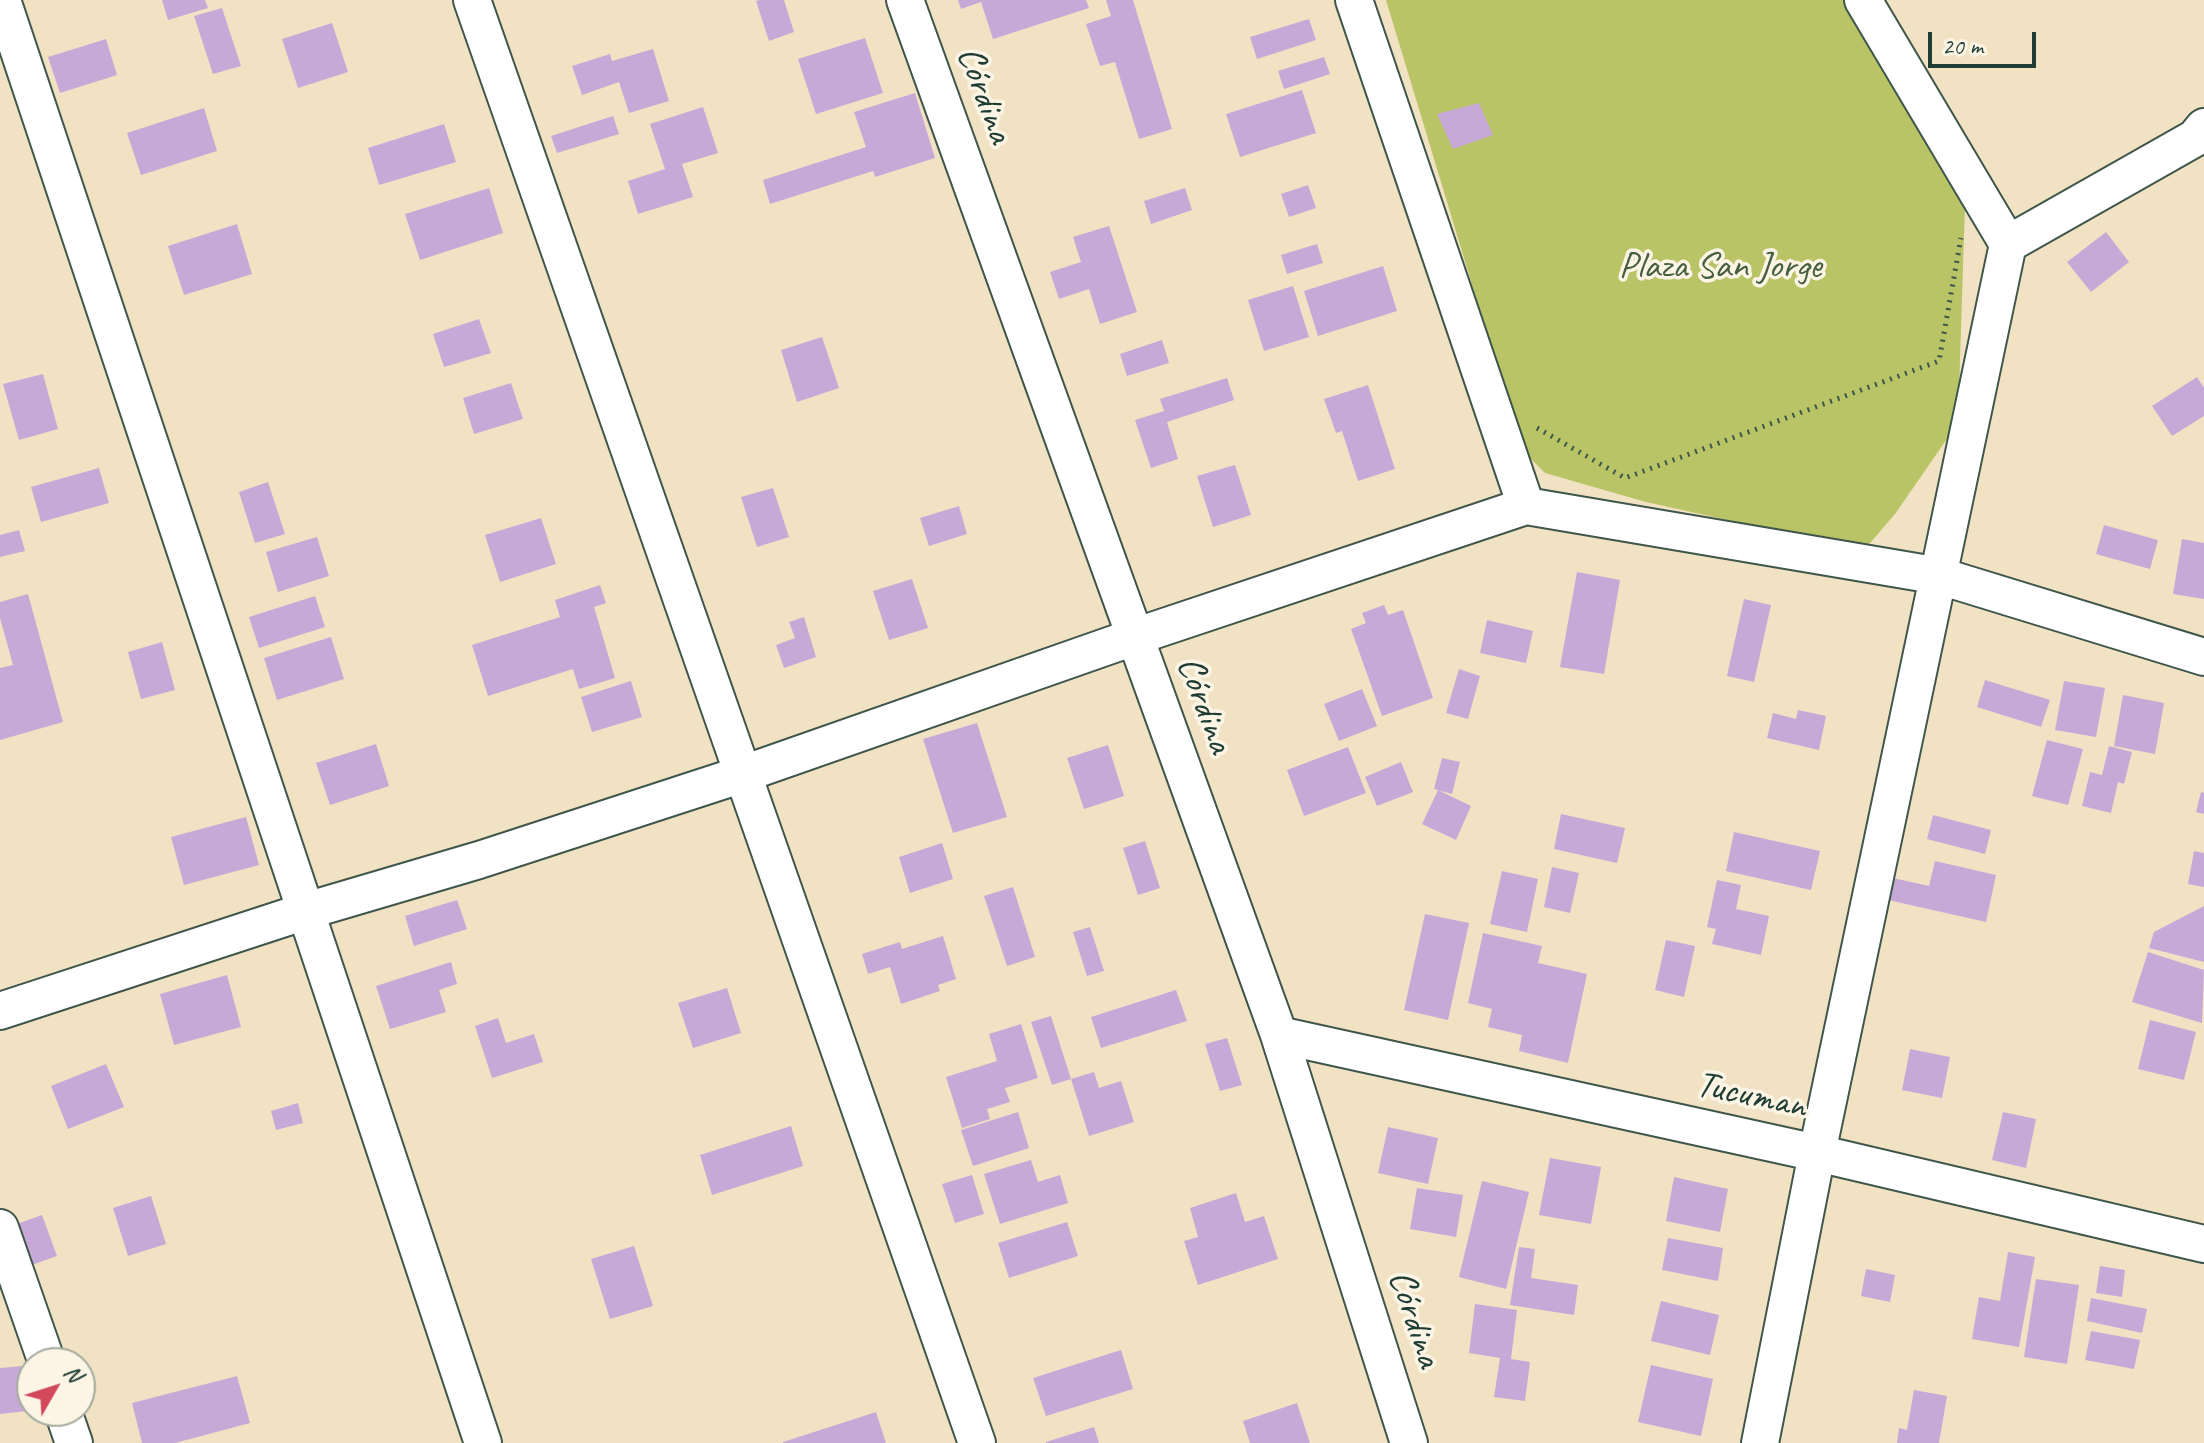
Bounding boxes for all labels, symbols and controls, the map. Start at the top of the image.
scale bar [1932,16,2040,66]
text: 20 m [1942,31,1983,61]
street label: Córdina [946,40,1022,150]
park label: Plaza San Jorge [1619,244,1821,290]
street label: Córdina [1166,650,1242,760]
street label: Tucuman [1692,1062,1810,1130]
street label: Córdina [1377,1265,1451,1373]
north arrow [16,1347,96,1427]
text: N [58,1359,88,1387]

